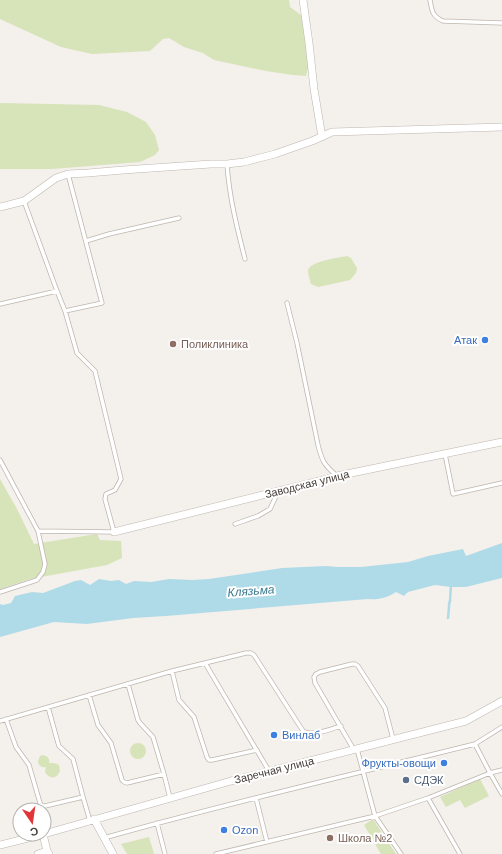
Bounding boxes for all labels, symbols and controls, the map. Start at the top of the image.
place label: Атак [454,334,477,346]
marker: Атак [480,335,490,345]
place label: Поликлиника [181,338,249,350]
marker: Поликлиника [168,339,178,349]
street label: Заводская улица [263,467,351,500]
water label: Клязьма [227,582,275,600]
place label: Винлаб [282,729,320,741]
marker: Винлаб [269,730,279,740]
street label: Заречная улица [233,754,316,786]
place label: Фрукты-овощи [361,757,436,769]
marker: Фрукты-овощи [439,758,449,768]
place label: СДЭК [414,774,444,786]
marker: СДЭК [401,775,411,785]
north arrow [12,802,52,842]
place label: Ozon [232,824,258,836]
text: С [29,825,39,838]
marker: Ozon [219,825,229,835]
place label: Школа №2 [338,832,392,844]
marker: Школа №2 [325,833,335,843]

